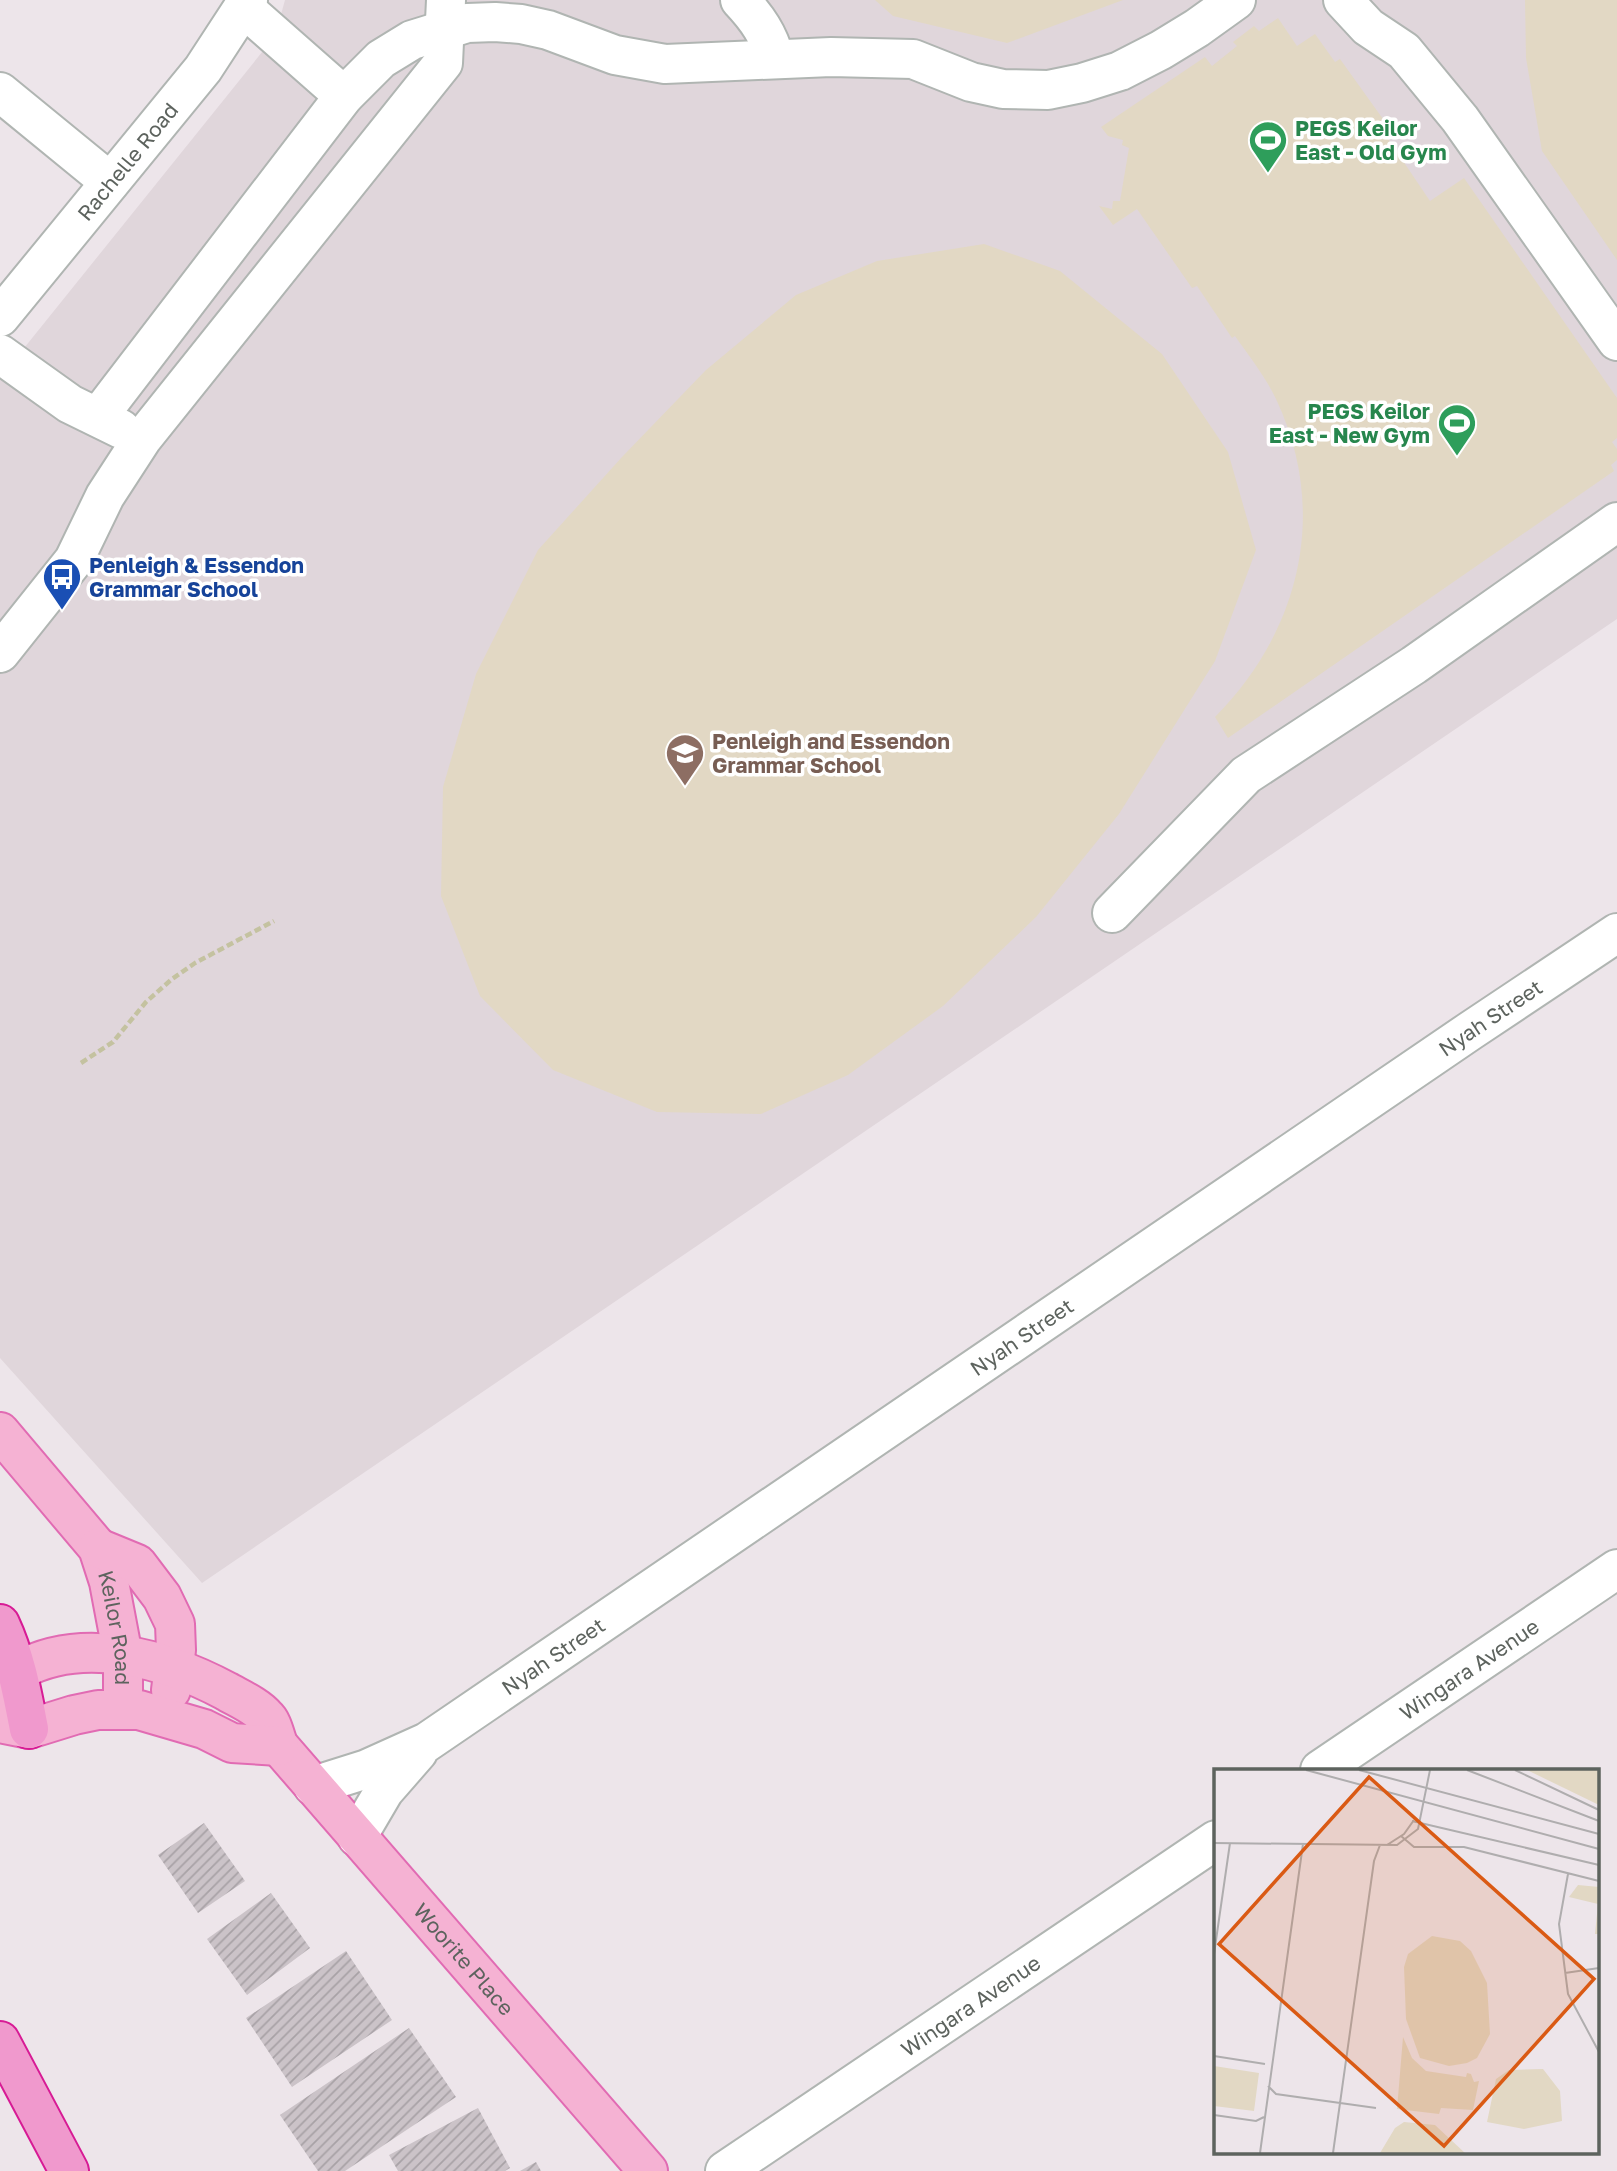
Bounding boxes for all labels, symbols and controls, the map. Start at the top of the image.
street label: Rachelle Road [71,97,183,226]
place label: PEGS Keilor East - Old Gym [1295,115,1447,165]
sports icon: PEGS Keilor East - Old Gym [1247,119,1289,174]
place label: PEGS Keilor East - New Gym [1269,398,1430,448]
sports icon: PEGS Keilor East - New Gym [1436,402,1478,457]
place label: Penleigh & Essendon Grammar School [89,552,304,602]
bus stop icon: Penleigh & Essendon Grammar School [41,556,83,611]
place label: Penleigh and Essendon Grammar School [712,728,950,778]
school or university icon: Penleigh and Essendon Grammar School [664,732,706,787]
street label: Nyah Street [1433,974,1547,1062]
street label: Nyah Street [965,1292,1078,1381]
street label: Keilor Road [93,1567,137,1685]
street label: Nyah Street [496,1612,610,1700]
street label: Wingara Avenue [1394,1613,1544,1726]
inset map [1214,1769,1600,2154]
street label: Woorite Place [408,1898,520,2020]
street label: Wingara Avenue [896,1949,1045,2062]

